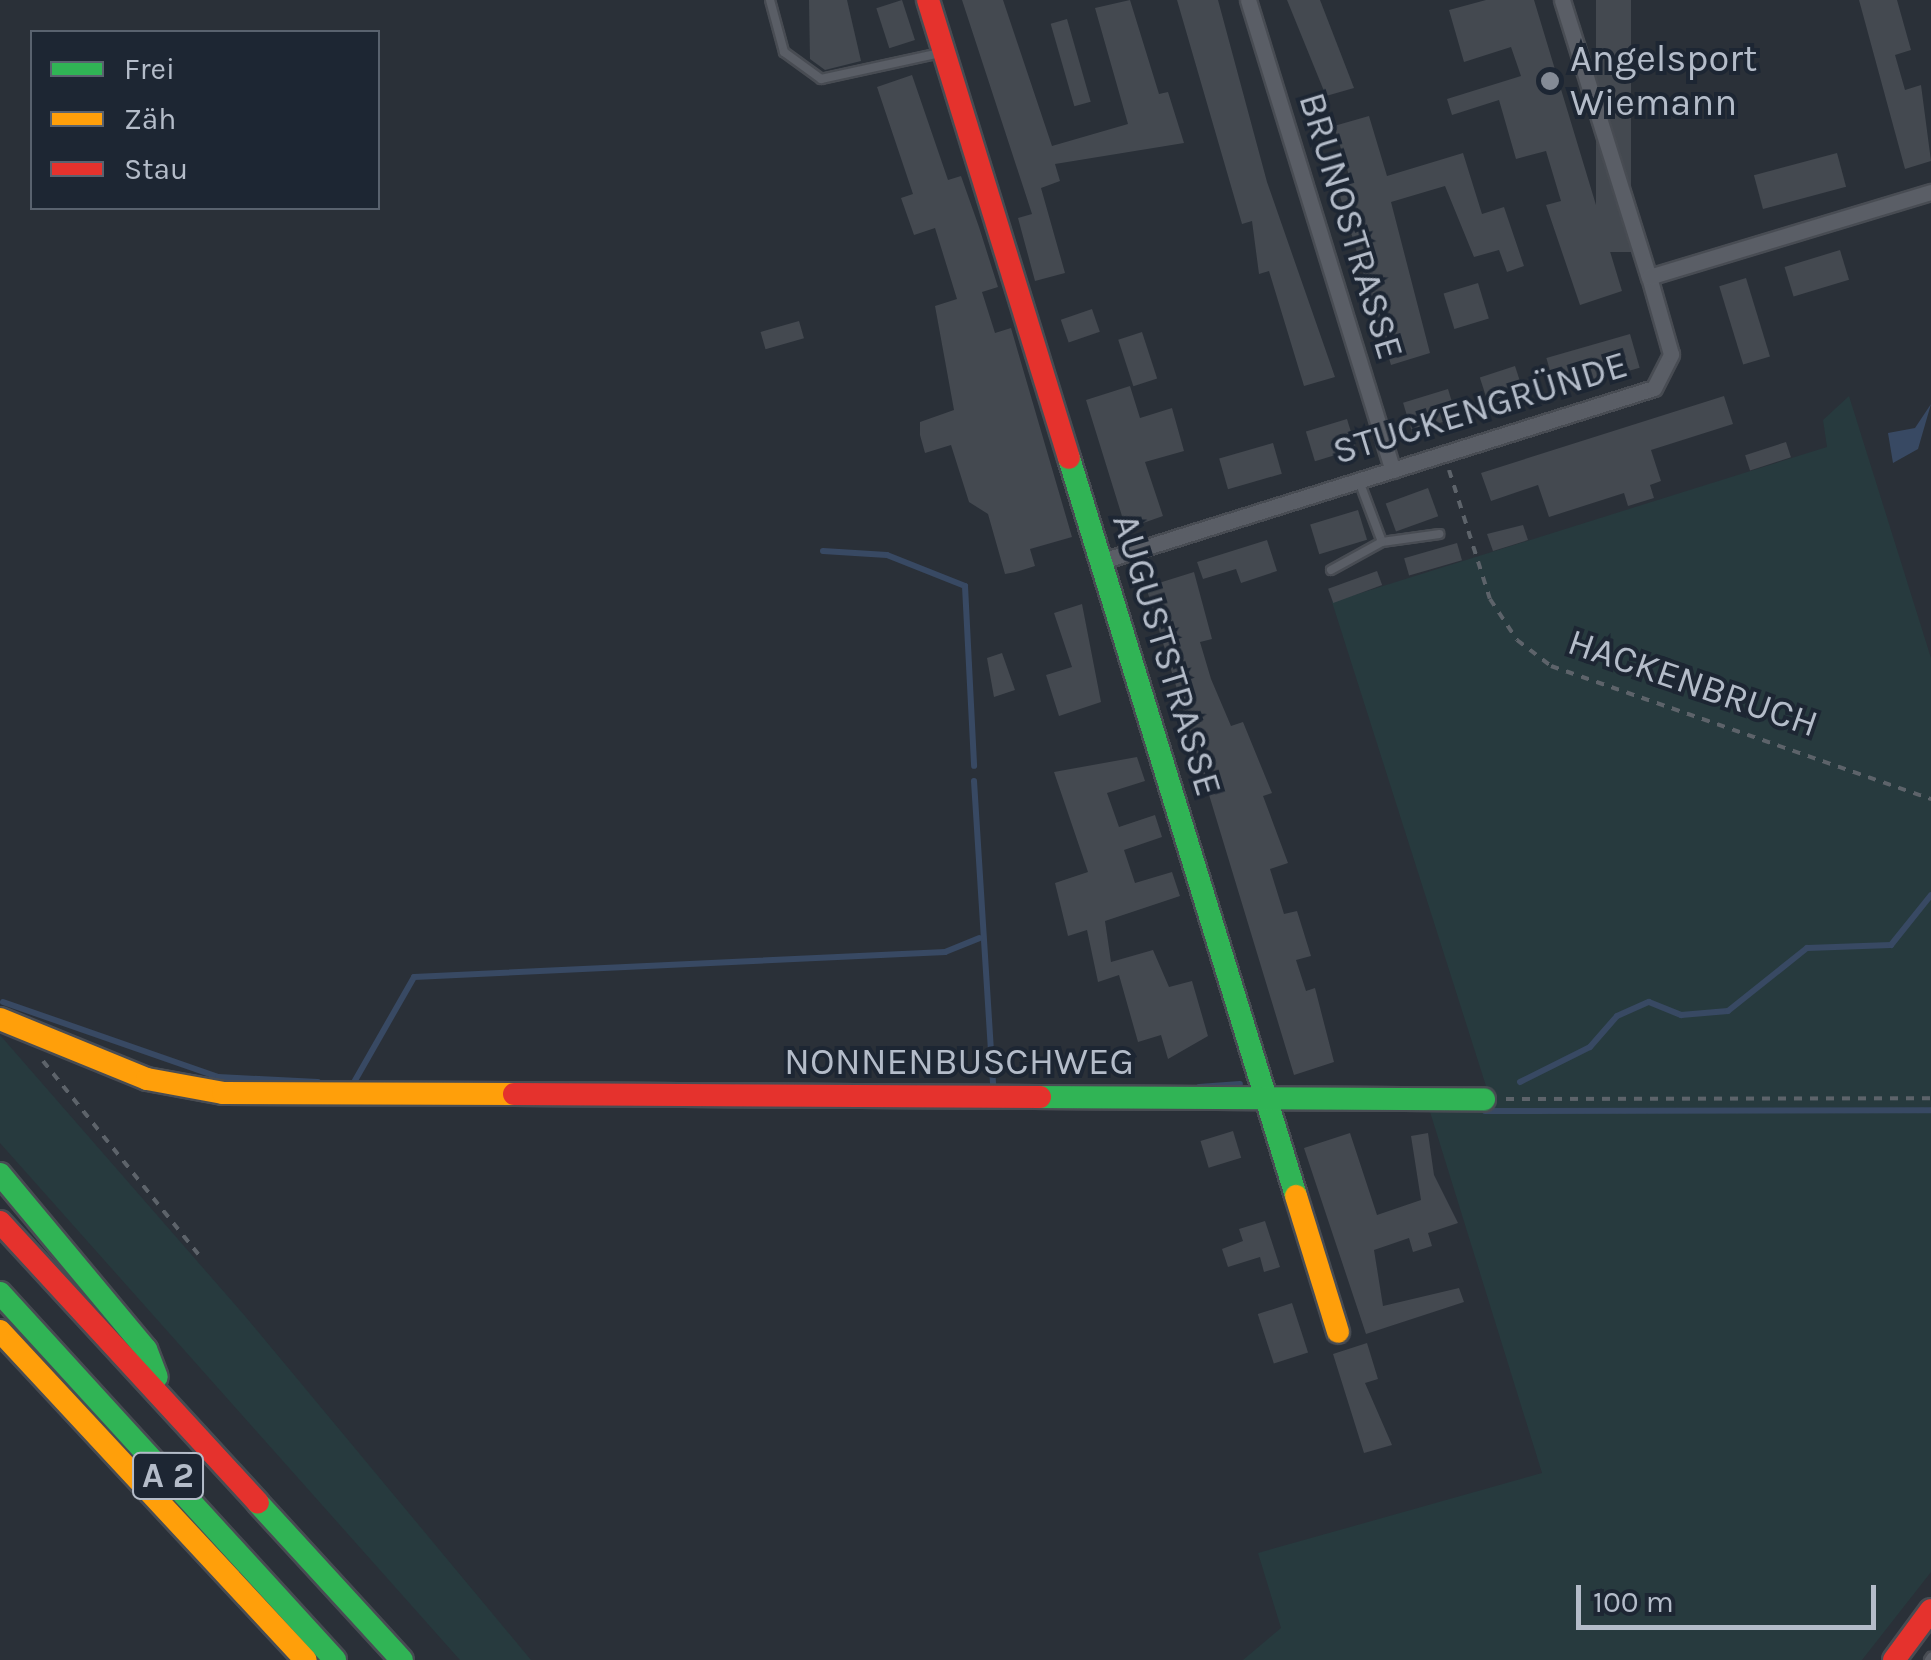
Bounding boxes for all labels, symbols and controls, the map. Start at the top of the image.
legend [30,30,380,210]
place label: Angelsport Wiemann [1570,36,1757,125]
text: Frei [124,51,175,87]
marker: Angelsport Wiemann [1539,70,1561,92]
street label: BRUNOSTRASSE [1289,87,1413,365]
text: Zäh [124,101,176,137]
text: Stau [124,151,188,187]
street label: STUCKENGRÜNDE [1327,342,1633,474]
street label: AUGUSTSTRASSE [1102,509,1232,801]
street label: HACKENBRUCH [1562,619,1824,747]
street label: NONNENBUSCHWEG [784,1039,1134,1085]
road number: A 2 [130,1446,206,1506]
scale bar [1581,1565,1881,1627]
text: 100 m [1593,1584,1674,1620]

